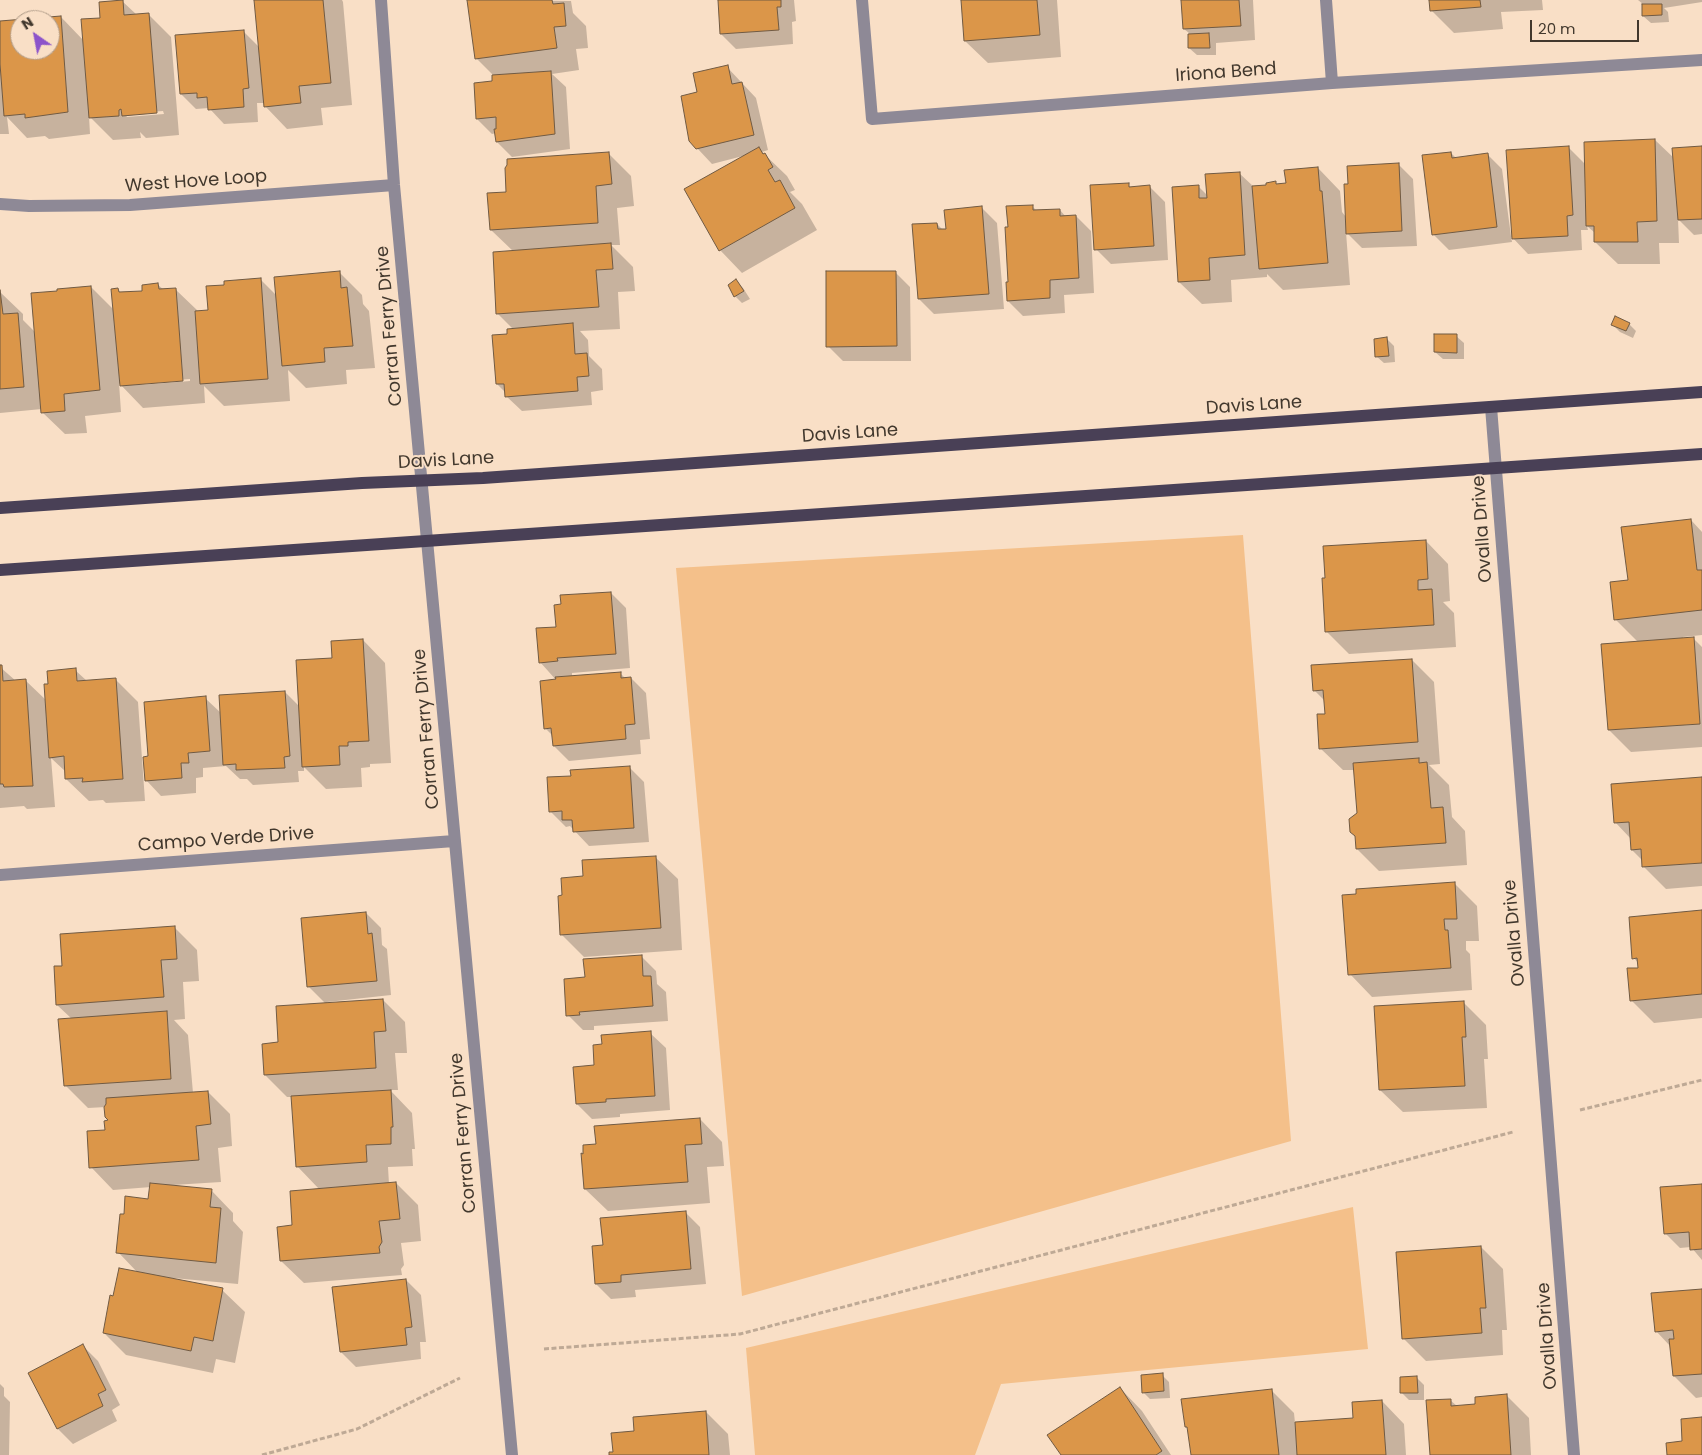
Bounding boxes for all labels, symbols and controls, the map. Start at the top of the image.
north arrow [10,10,60,60]
scale bar [1532,10,1641,42]
text: N [18,12,37,35]
text: 20 m [1538,18,1576,39]
street label: Iriona Bend [1175,59,1277,87]
street label: West Hove Loop [124,166,268,198]
street label: Corran Ferry Drive [372,245,408,407]
street label: Davis Lane [1205,392,1303,420]
street label: Davis Lane [801,420,899,448]
street label: Davis Lane [397,448,495,474]
street label: Ovalla Drive [1468,475,1498,583]
street label: Corran Ferry Drive [409,648,445,810]
street label: Campo Verde Drive [137,823,315,857]
street label: Ovalla Drive [1500,879,1530,987]
street label: Corran Ferry Drive [446,1052,482,1214]
street label: Ovalla Drive [1533,1282,1563,1390]

